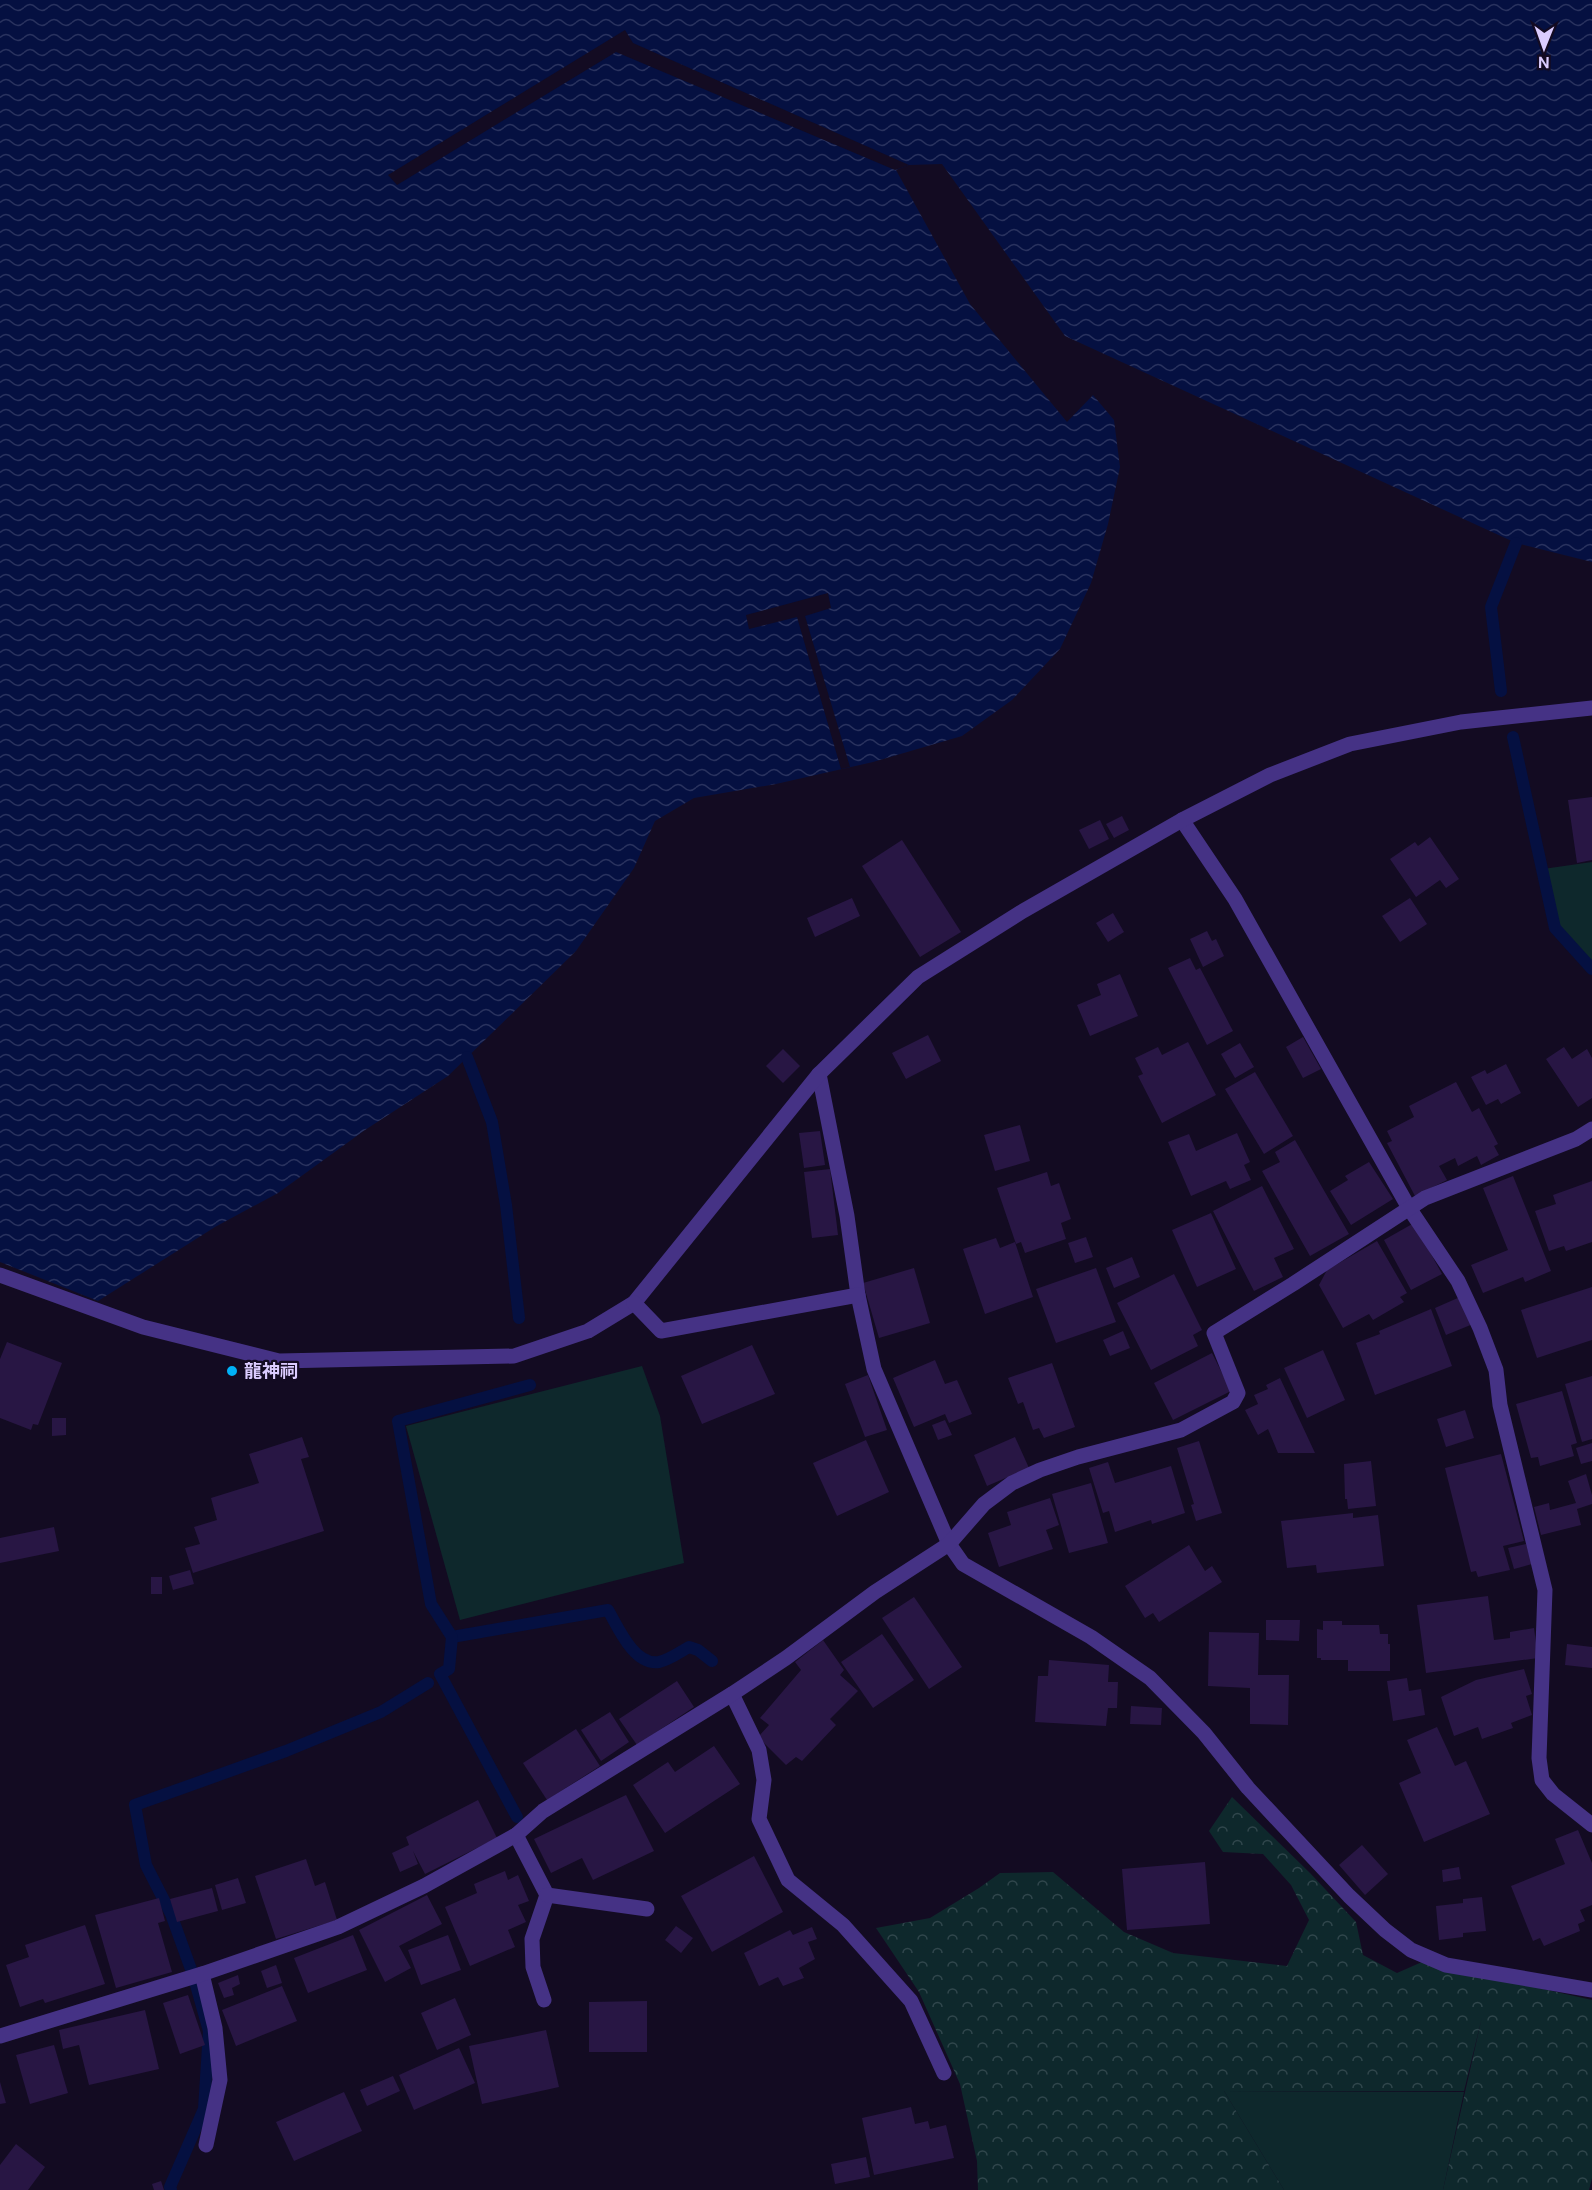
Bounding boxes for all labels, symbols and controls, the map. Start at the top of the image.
north arrow [1514,18,1574,78]
text: N [1538,52,1550,73]
place label: 龍神祠 [244,1359,298,1383]
marker: 龍神祠 [225,1364,239,1378]

